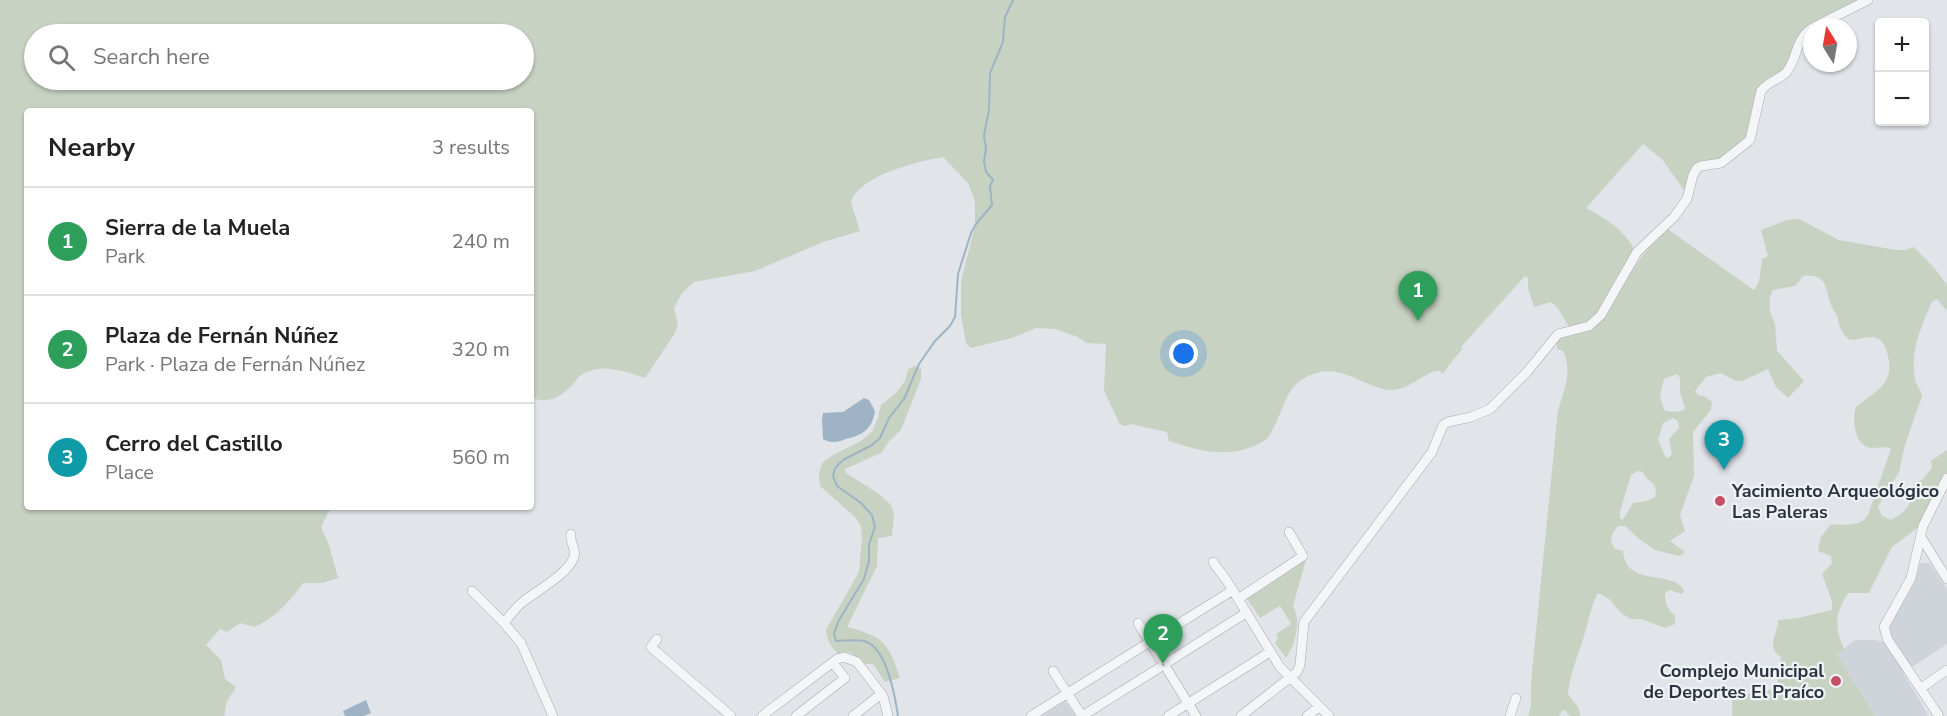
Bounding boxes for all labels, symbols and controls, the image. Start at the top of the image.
north arrow [1803,18,1857,72]
map controls [1875,18,1929,126]
button: + [1875,18,1929,72]
search box [24,24,534,90]
icon: search [45,41,78,74]
text: Search here [93,42,210,72]
button: − [1875,72,1929,126]
text: Nearby [48,130,135,165]
text: 3 results [432,134,510,161]
text: Sierra de la Muela [105,213,290,243]
text: 1 [62,228,74,255]
text: 240 m [452,228,510,255]
text: Park [105,243,145,270]
pin: 1 [1398,272,1438,321]
text: Plaza de Fernán Núñez [105,321,338,351]
text: 2 [62,336,74,363]
text: 320 m [452,336,510,363]
your location [1169,339,1198,368]
text: Park · Plaza de Fernán Núñez [105,351,365,378]
pin: 3 [1704,420,1744,470]
text: Cerro del Castillo [105,429,283,459]
text: 3 [62,444,74,471]
text: 560 m [452,444,510,471]
text: Place [105,459,154,486]
place label: Yacimiento Arqueológico Las Paleras [1731,479,1939,524]
marker: Yacimiento Arqueológico Las Paleras [1713,494,1727,508]
pin: 2 [1144,614,1182,664]
place label: Complejo Municipal de Deportes El Praíco [1643,659,1824,704]
marker: Complejo Municipal de Deportes El Praíco [1829,674,1843,688]

